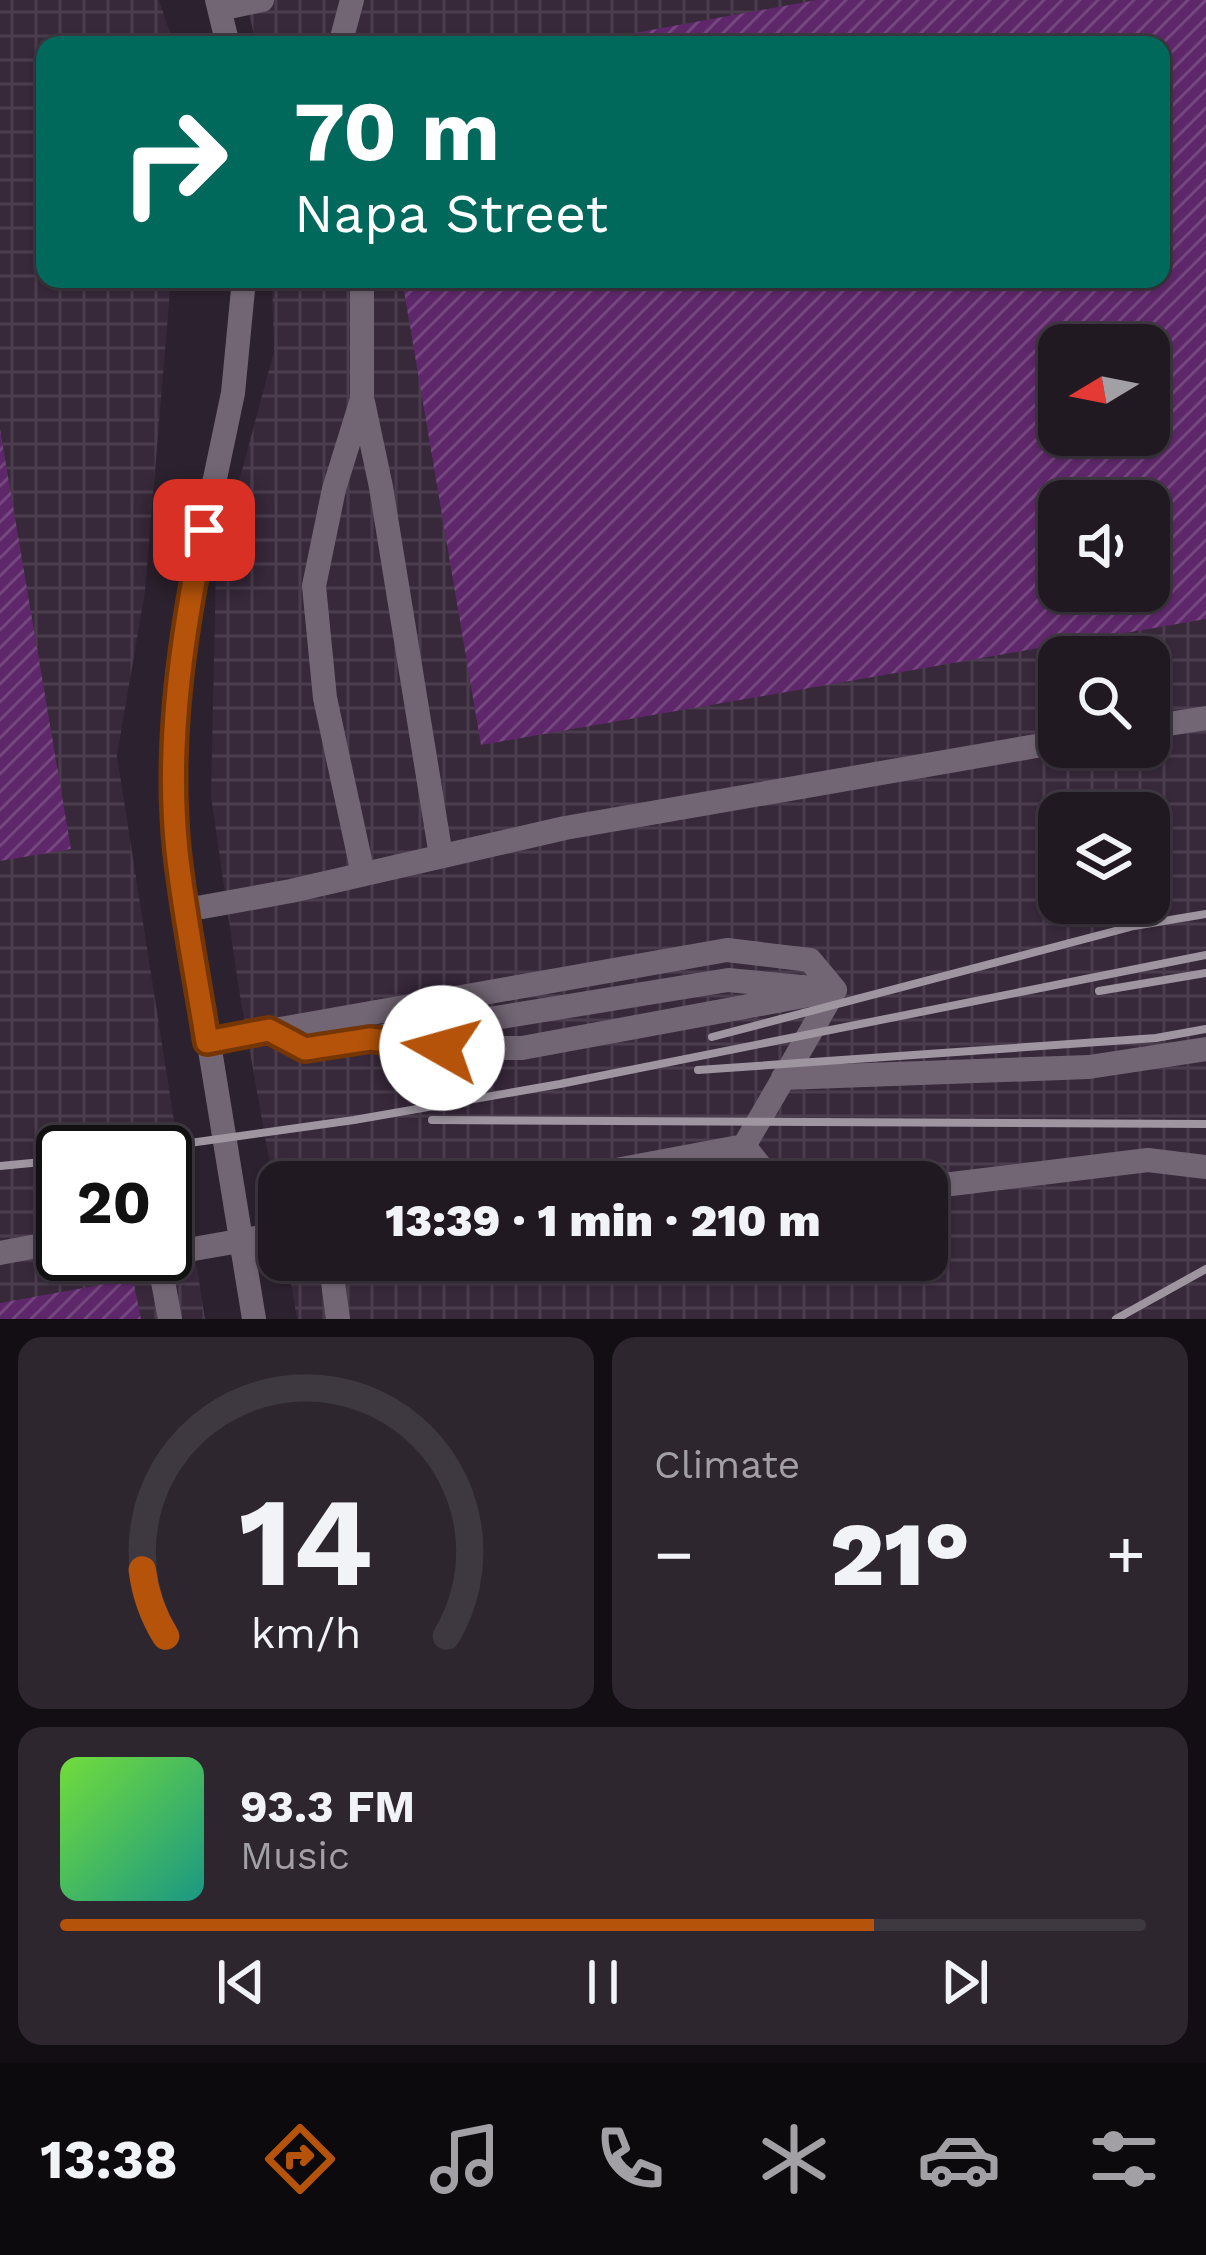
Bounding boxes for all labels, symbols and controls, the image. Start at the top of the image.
text: 70 m [294,82,500,180]
icon: right [96,84,252,240]
text: Napa Street [294,182,608,245]
north arrow [1038,324,1170,456]
map controls [1038,324,1170,924]
pin [153,479,255,581]
button: sound [1038,480,1170,612]
icon: arrive [171,497,237,563]
button: search [1038,636,1170,768]
button: layers [1038,792,1170,924]
position arrow [379,985,505,1111]
speed limit sign: 20 [36,1125,192,1281]
text: 13:39 · 1 min · 210 m [385,1194,821,1247]
text: Climate [654,1442,800,1487]
text: 14 [239,1469,373,1615]
text: 21° [830,1501,970,1607]
text: − [654,1516,694,1593]
text: + [1106,1516,1146,1593]
text: km/h [251,1608,361,1658]
text: 93.3 FM [240,1780,415,1833]
text: Music [240,1833,350,1878]
icon: previous [208,1949,274,2015]
icon: pause [570,1949,636,2015]
icon: next [932,1949,998,2015]
icon: directions [258,2117,342,2201]
icon: music [423,2117,507,2201]
icon: phone [588,2117,672,2201]
icon: climate [752,2117,836,2201]
icon: car [917,2117,1001,2201]
icon: filters [1082,2117,1166,2201]
text: 13:38 [40,2128,178,2191]

